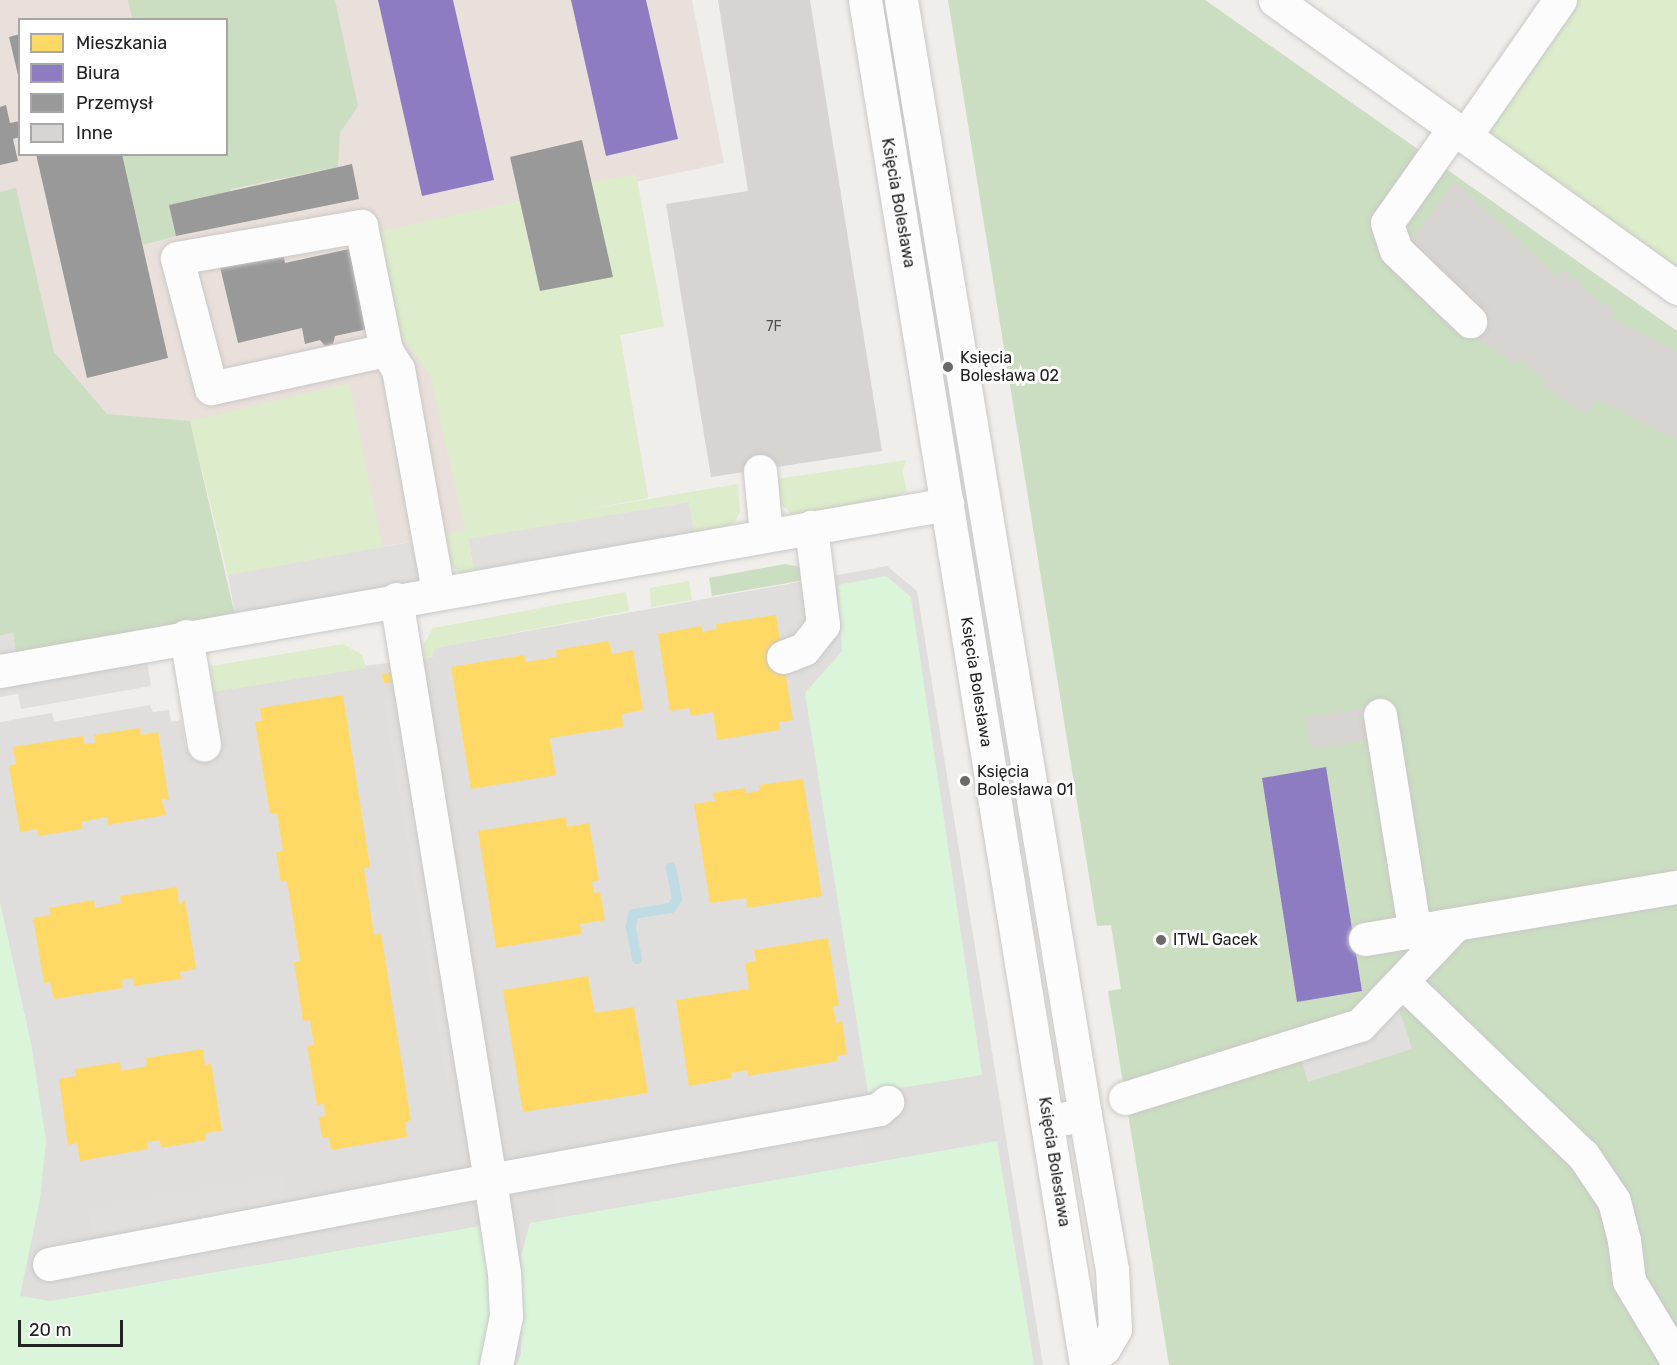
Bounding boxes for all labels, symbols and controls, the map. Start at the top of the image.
legend [18,18,228,156]
text: Mieszkania [76,32,167,54]
text: Biura [76,62,120,84]
text: Przemysł [76,92,153,114]
text: Inne [76,122,113,144]
street label: Księcia Bolesława [877,137,919,269]
house number: 7F [766,319,782,335]
place label: Księcia Bolesława 02 [960,348,1059,386]
marker: Księcia Bolesława 02 [941,360,955,374]
street label: Księcia Bolesława [956,616,996,748]
place label: Księcia Bolesława 01 [977,762,1073,800]
marker: Księcia Bolesława 01 [958,774,972,788]
place label: ITWL Gacek [1173,930,1258,950]
marker: ITWL Gacek [1154,933,1168,947]
street label: Księcia Bolesława [1034,1096,1074,1228]
scale bar [21,1308,126,1346]
text: 20 m [29,1319,71,1341]

